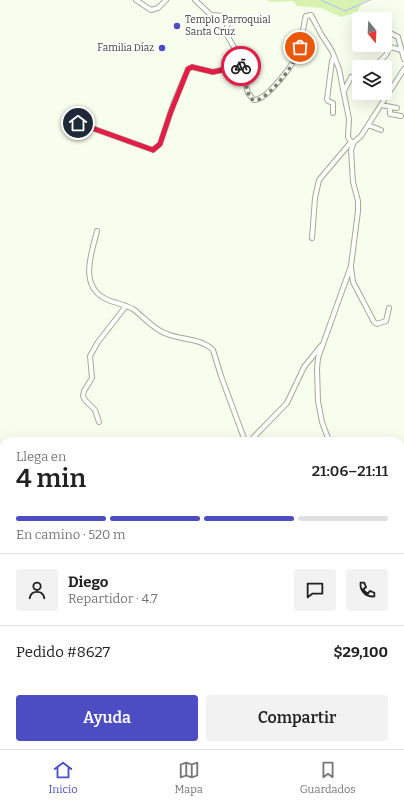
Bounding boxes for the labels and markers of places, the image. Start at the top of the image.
place label: Templo Parroquial Santa Cruz [185,14,271,38]
marker: Templo Parroquial Santa Cruz [172,21,182,31]
pin [283,30,317,64]
place label: Familia Díaz [97,41,154,54]
marker: Familia Díaz [157,43,167,53]
pin [61,106,95,140]

